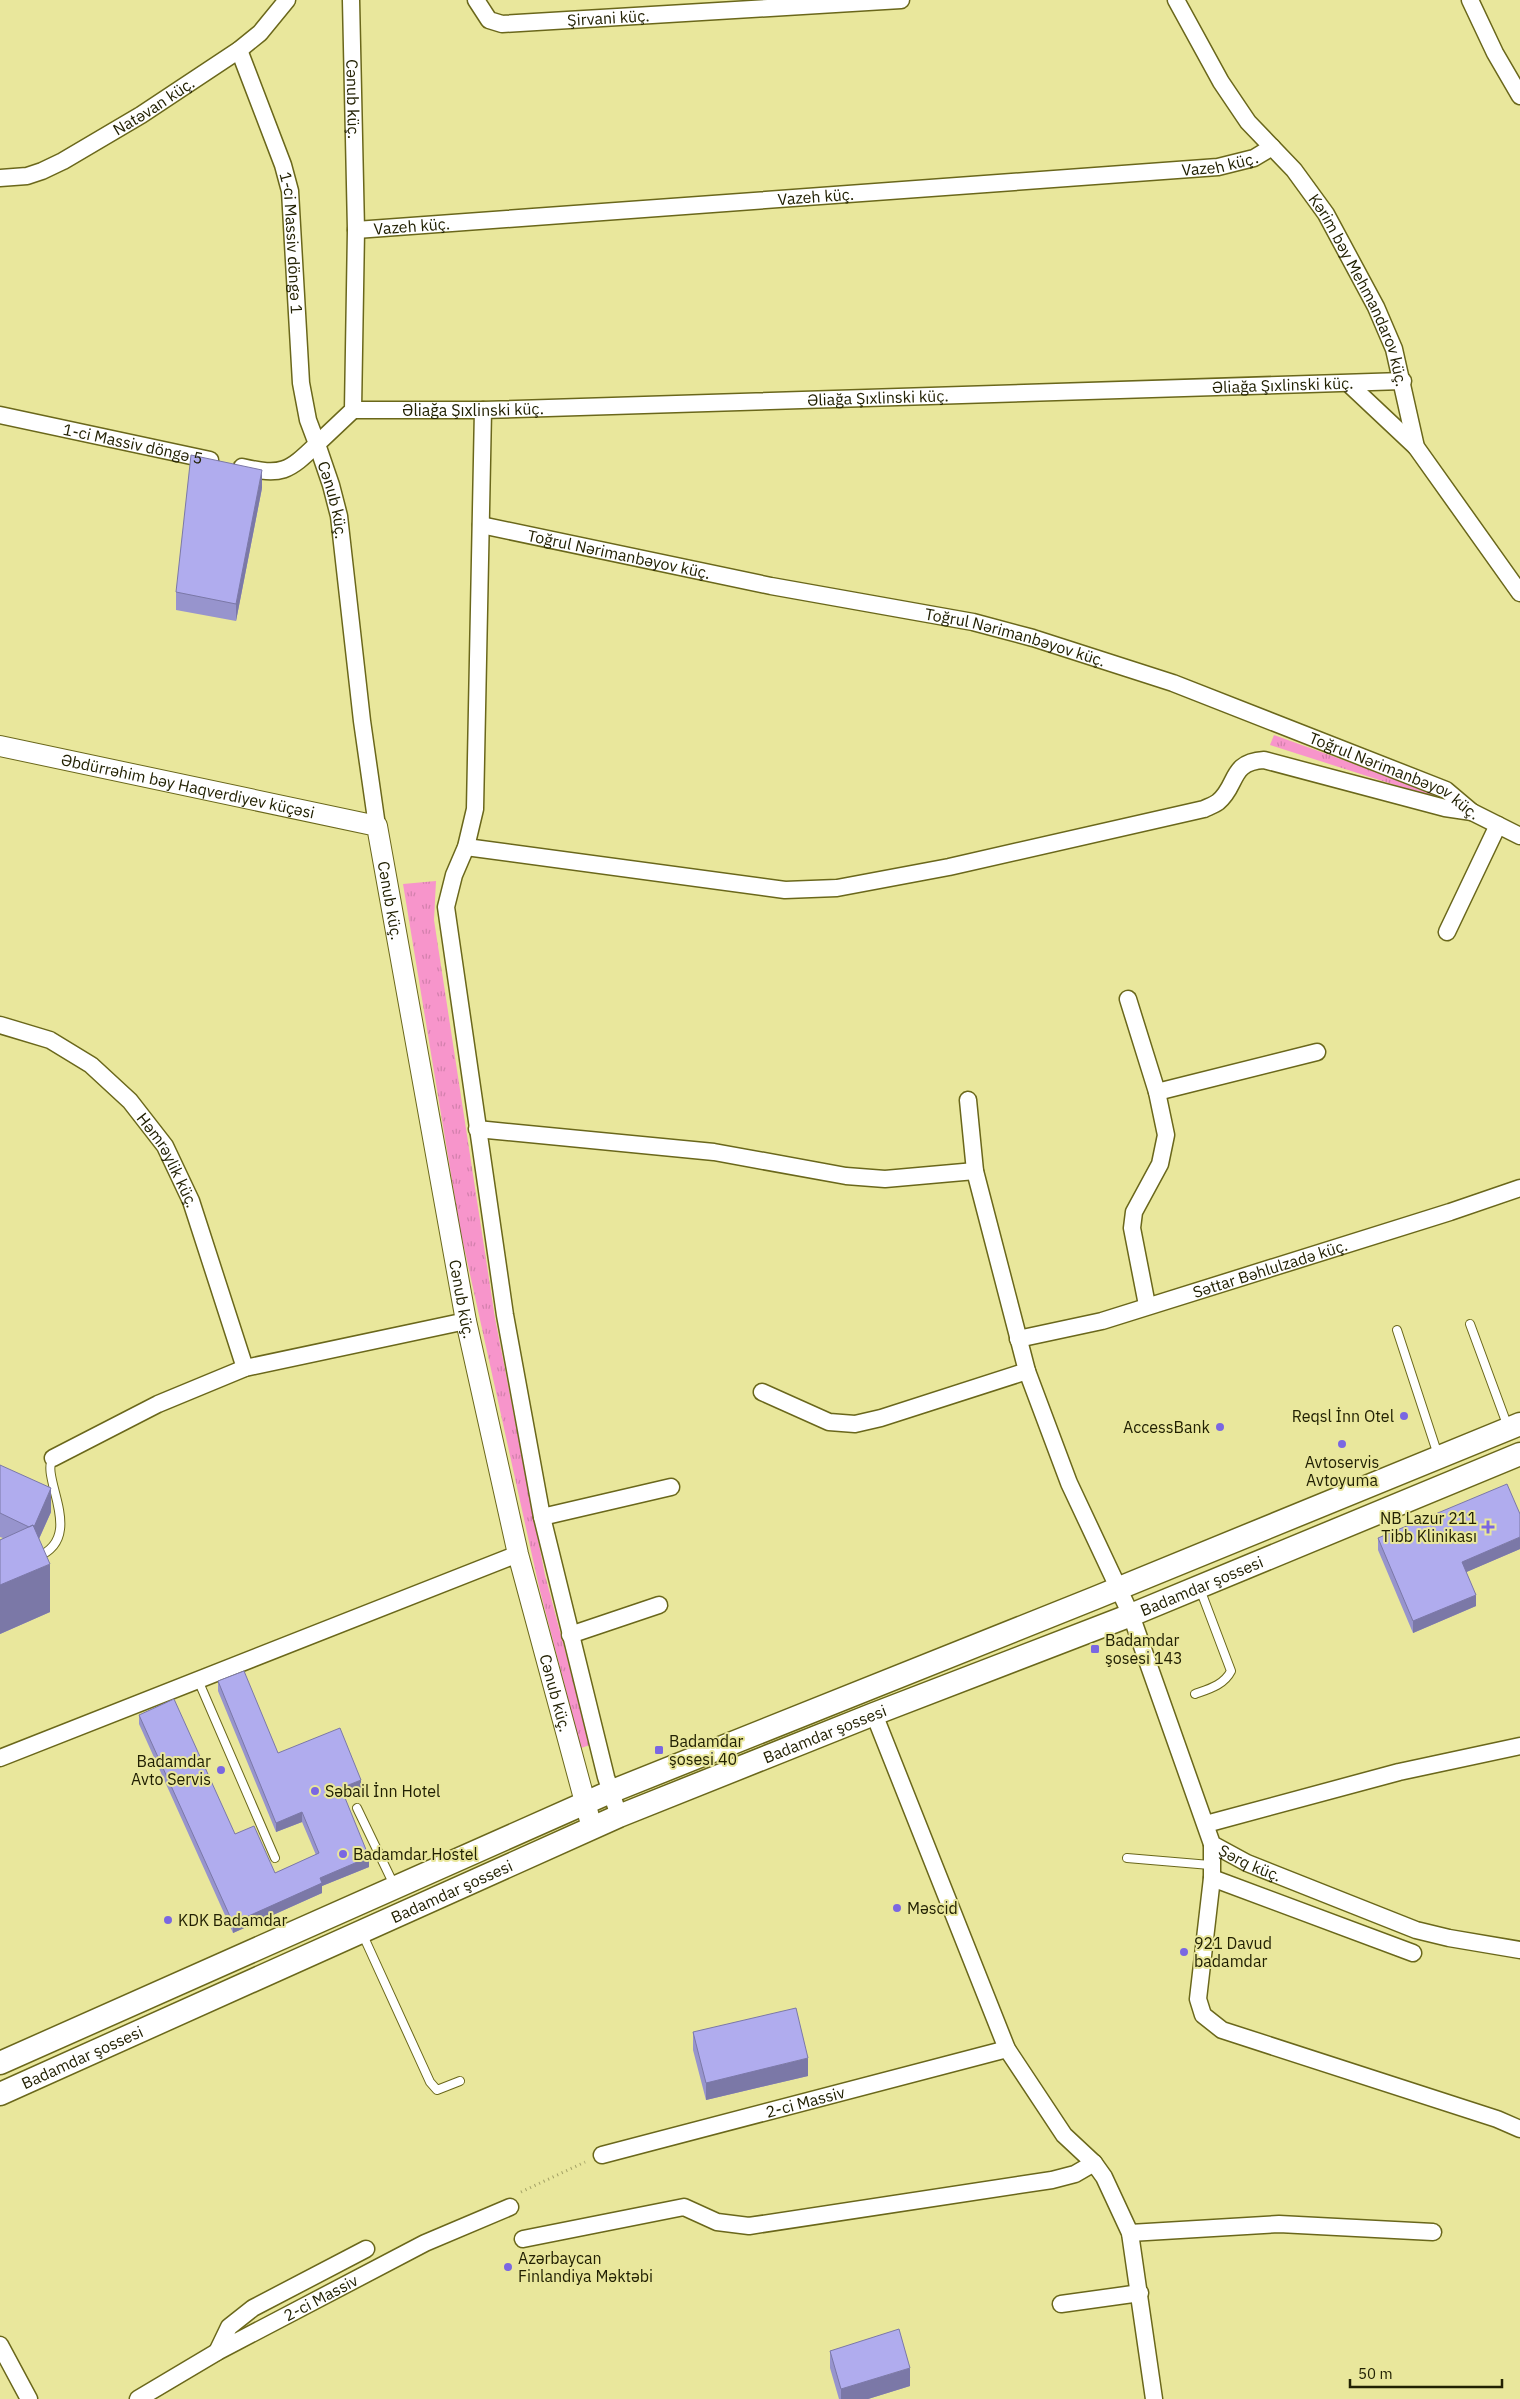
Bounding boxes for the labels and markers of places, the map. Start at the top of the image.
place label: Reqsl İnn Otel [1292,1406,1394,1426]
marker: Reqsl İnn Otel [1398,1410,1410,1422]
place label: AccessBank [1123,1417,1211,1437]
marker: AccessBank [1214,1421,1226,1433]
marker: Avtoservis Avtoyuma [1336,1438,1348,1450]
place label: Avtoservis Avtoyuma [1305,1452,1379,1490]
place label: NB Lazur 211 Tibb Klinikası [1380,1508,1477,1546]
marker: NB Lazur 211 Tibb Klinikası [1481,1520,1495,1534]
place label: Badamdar şosesi 143 [1105,1630,1183,1668]
marker: Badamdar şosesi 143 [1089,1643,1101,1655]
place label: Badamdar şosesi 40 [669,1731,744,1769]
marker: Badamdar şosesi 40 [653,1744,665,1756]
place label: Badamdar Avto Servis [131,1751,211,1789]
marker: Badamdar Avto Servis [215,1764,227,1776]
place label: Səbail İnn Hotel [325,1781,440,1801]
marker: Səbail İnn Hotel [309,1785,321,1797]
place label: Badamdar Hostel [353,1844,478,1864]
marker: Badamdar Hostel [337,1848,349,1860]
place label: Məscid [907,1898,958,1918]
marker: Məscid [891,1902,903,1914]
place label: KDK Badamdar [178,1910,287,1930]
marker: KDK Badamdar [162,1914,174,1926]
place label: 921 Davud badamdar [1194,1933,1272,1971]
marker: 921 Davud badamdar [1178,1946,1190,1958]
place label: Azərbaycan Finlandiya Məktəbi [518,2248,653,2286]
marker: Azərbaycan Finlandiya Məktəbi [502,2261,514,2273]

